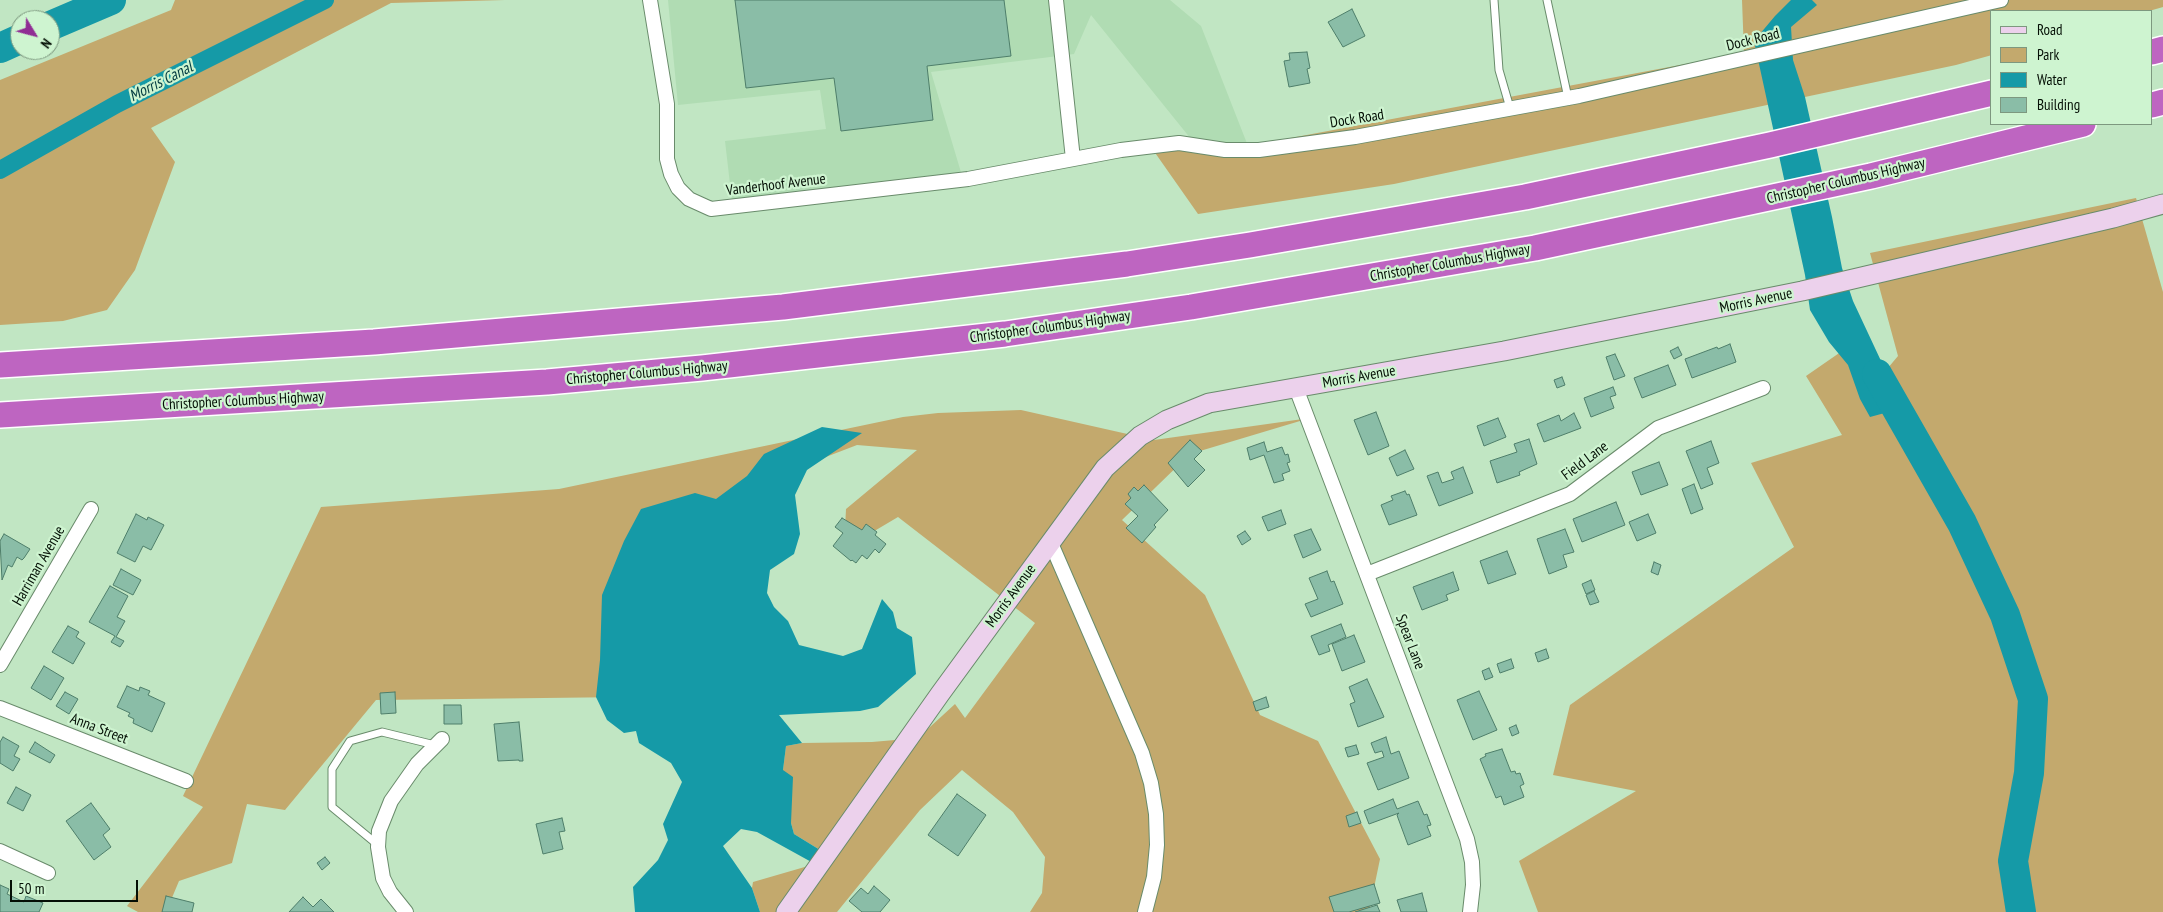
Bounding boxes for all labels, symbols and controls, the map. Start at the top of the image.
north arrow [10,10,60,60]
legend [1990,10,2153,125]
text: Road [2037,20,2063,39]
street label: Dock Road [1724,25,1782,55]
text: N [37,35,56,52]
text: Park [2037,45,2059,64]
water label: Morris Canal [126,58,196,106]
text: Water [2037,70,2067,89]
text: Building [2037,95,2080,114]
street label: Dock Road [1329,106,1385,132]
street label: Christopher Columbus Highway [1765,154,1927,208]
street label: Vanderhoof Avenue [725,170,827,200]
street label: Christopher Columbus Highway [1369,240,1531,286]
street label: Morris Avenue [1718,285,1794,317]
street label: Christopher Columbus Highway [969,307,1131,347]
street label: Christopher Columbus Highway [566,357,728,389]
street label: Morris Avenue [1321,362,1397,392]
street label: Christopher Columbus Highway [162,388,324,414]
street label: Field Lane [1558,438,1612,484]
street label: Harriman Avenue [9,523,69,609]
street label: Morris Avenue [982,561,1040,631]
street label: Spear Lane [1391,612,1429,672]
street label: Anna Street [68,710,130,748]
scale bar [12,870,140,902]
text: 50 m [18,879,44,898]

